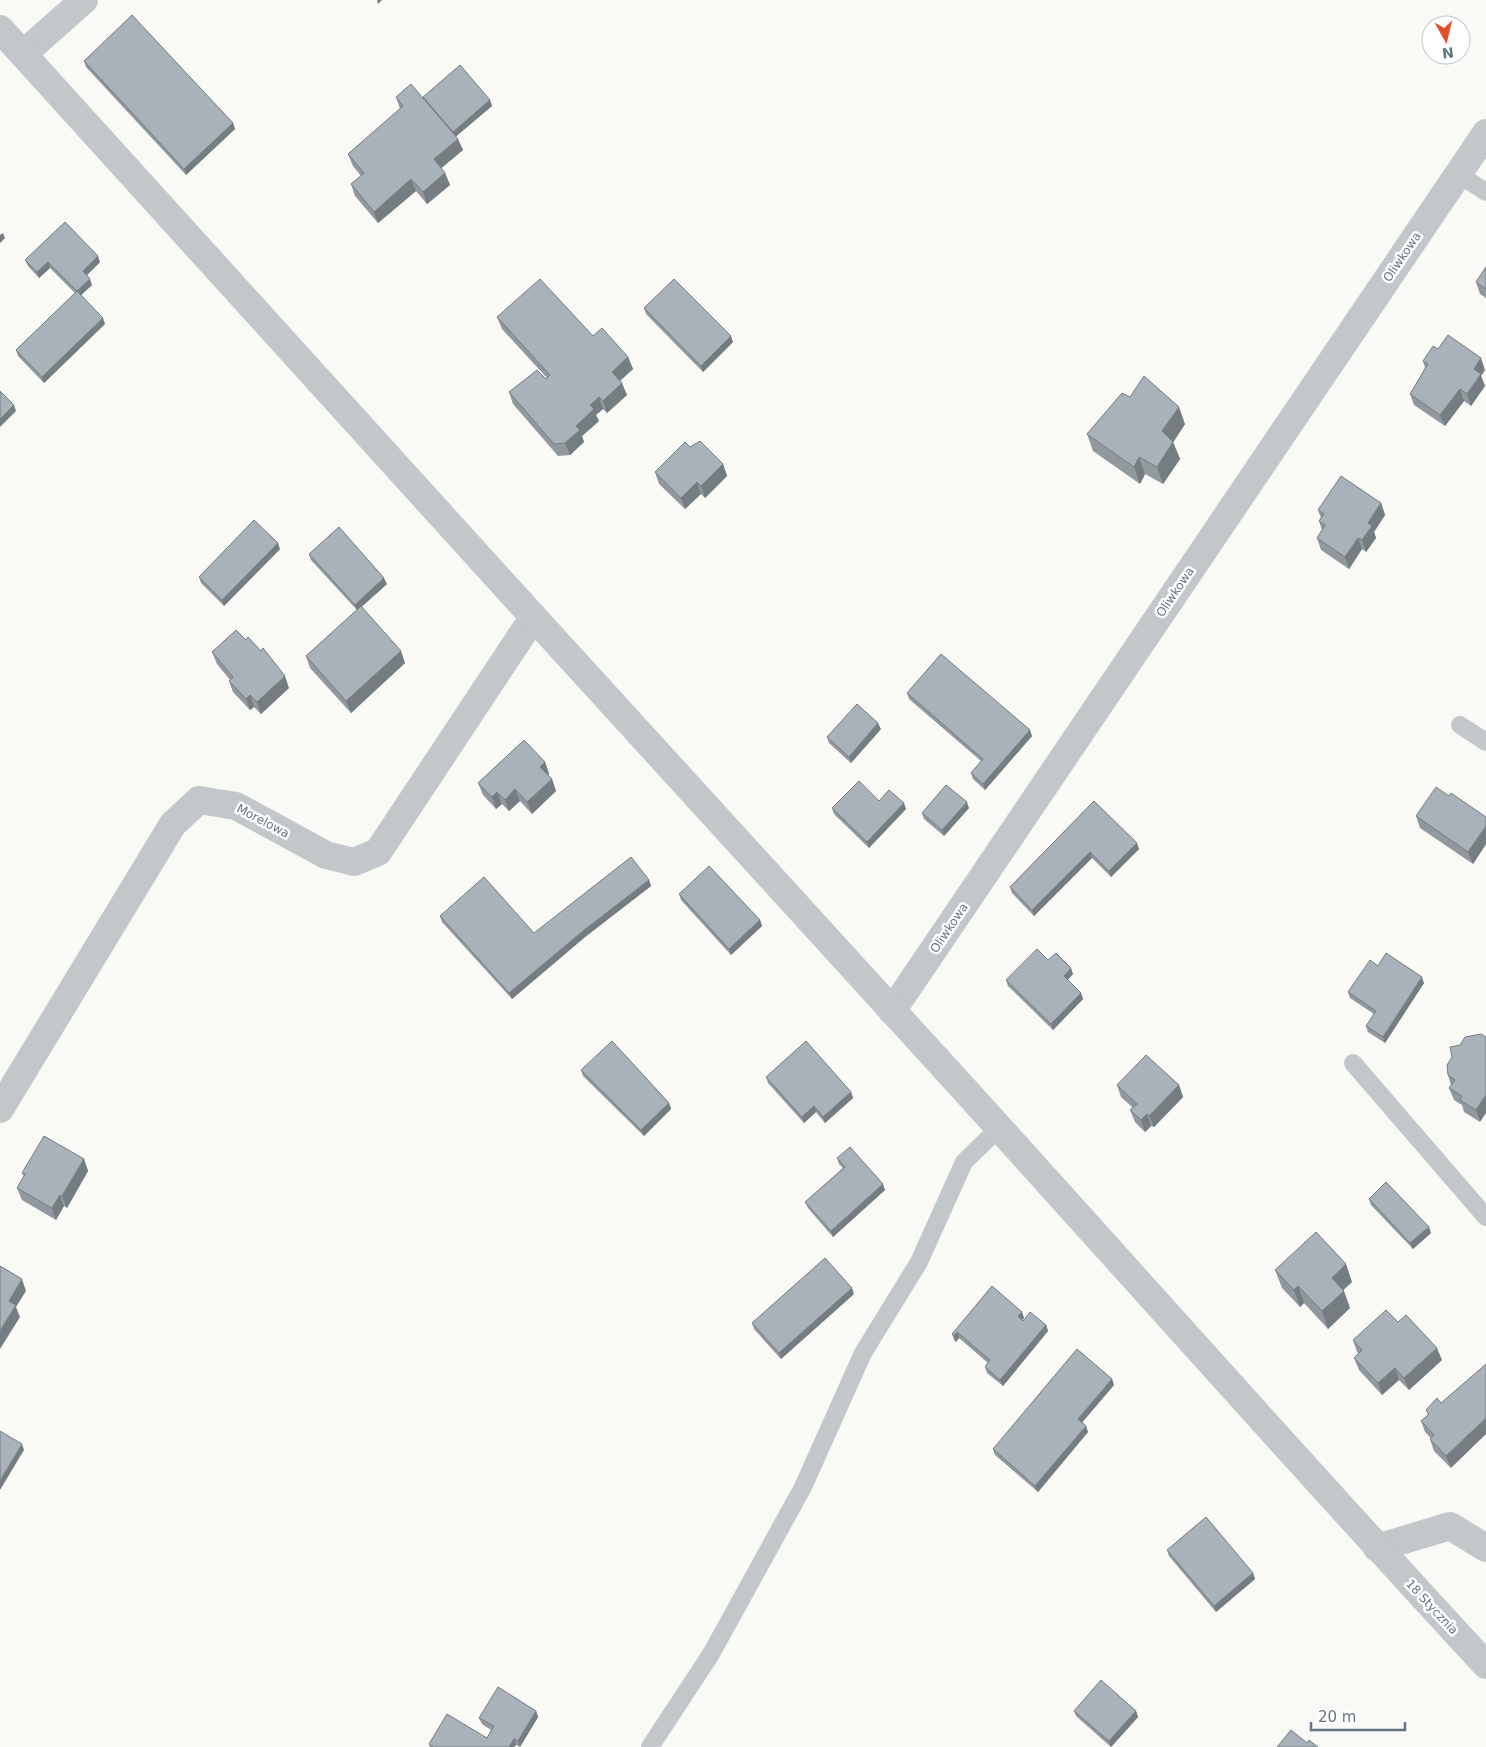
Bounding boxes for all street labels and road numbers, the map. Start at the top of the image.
street label: Oliwkowa [1380,229,1424,285]
street label: Oliwkowa [1153,564,1197,620]
street label: Morelowa [234,801,292,841]
street label: Oliwkowa [927,900,971,956]
street label: 18 Stycznia [1403,1577,1461,1637]

